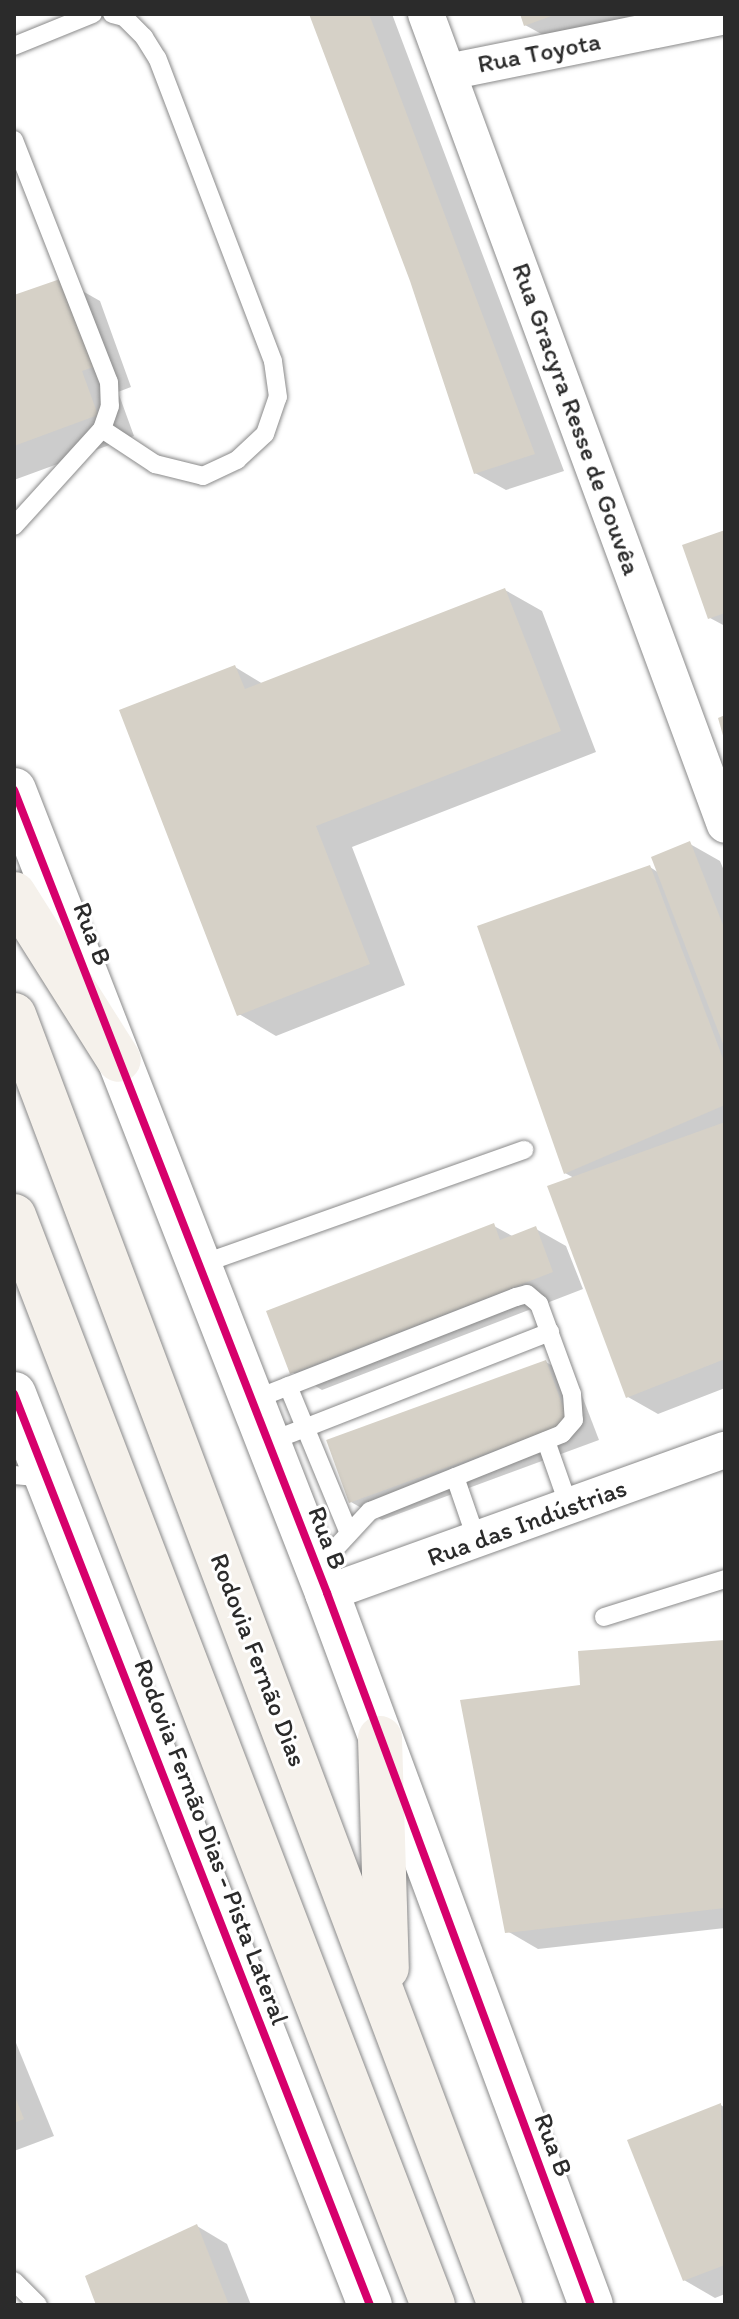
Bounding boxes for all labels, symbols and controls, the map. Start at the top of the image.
street label: Rua Toyota [476,26,602,80]
street label: Rua Gracyra Resse de Gouvêa [505,259,647,579]
street label: Rua B [66,898,118,970]
street label: Rua das Indústrias [423,1473,631,1573]
street label: Rua B [301,1502,353,1574]
street label: Rodovia Fernão Dias [203,1550,313,1770]
street label: Rodovia Fernão Dias - Pista Lateral [127,1656,295,2028]
street label: Rua B [527,2109,579,2181]

